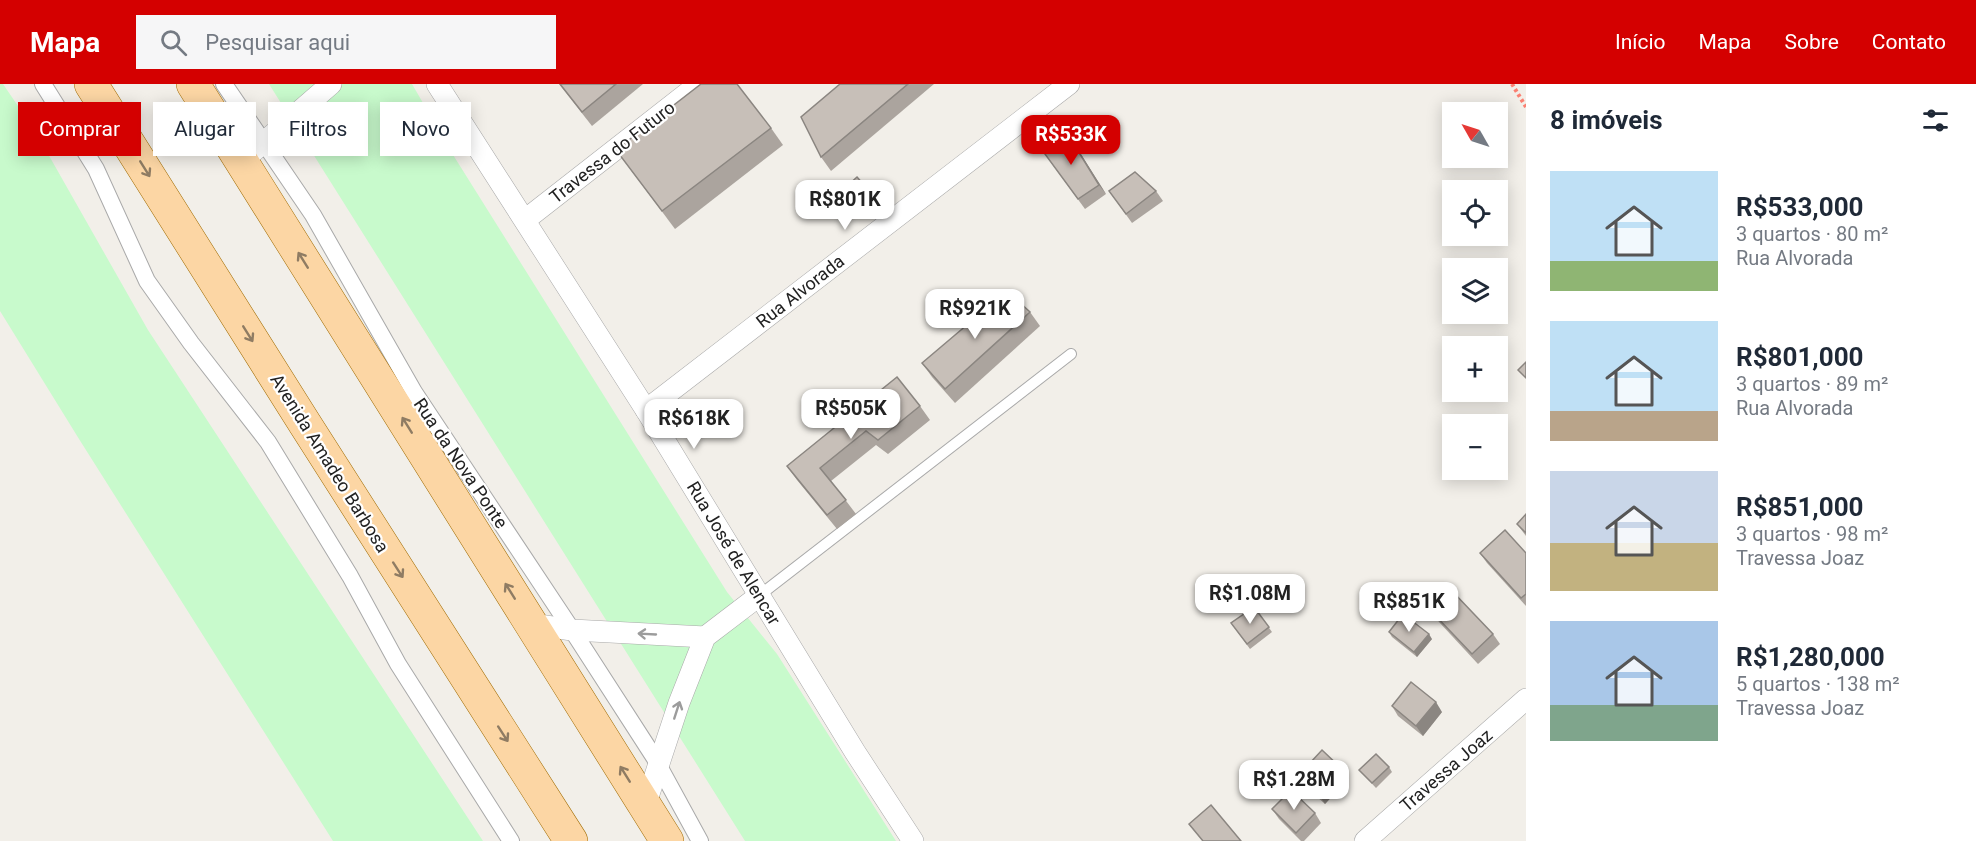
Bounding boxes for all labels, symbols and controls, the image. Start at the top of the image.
search box [136,15,556,69]
text: Mapa [30,26,100,59]
icon: search [157,26,190,59]
text: Pesquisar aqui [205,30,350,55]
text: Início [1615,30,1666,54]
text: Mapa [1699,30,1752,54]
text: Sobre [1785,30,1839,54]
text: Contato [1872,30,1946,54]
street label: Travessa do Futuro [545,97,679,207]
chip: Comprar [18,102,141,156]
chip: Alugar [153,102,256,156]
chip: Filtros [268,102,368,156]
chip: Novo [380,102,471,156]
north arrow [1442,102,1508,168]
map controls [1442,102,1508,480]
icon: filters [1919,104,1952,137]
text: 8 imóveis [1550,105,1663,135]
pin: R$533K [1022,115,1120,166]
text: R$533K [1035,122,1107,146]
one-way arrow [139,160,151,177]
pin: R$801K [796,180,894,231]
button: locate [1442,180,1508,246]
text: R$801K [809,187,881,211]
text: R$533,000 [1736,192,1863,222]
icon: home [1598,195,1670,267]
text: 3 quartos · 80 m² [1736,222,1888,246]
text: Rua Alvorada [1736,246,1853,270]
street label: Rua Alvorada [752,250,848,332]
one-way arrow [297,252,309,269]
button: layers [1442,258,1508,324]
pin: R$921K [926,289,1024,340]
text: R$921K [939,296,1011,320]
one-way arrow [243,325,255,342]
button: + [1442,336,1508,402]
text: R$801,000 [1736,342,1863,372]
icon: home [1598,345,1670,417]
street label: Avenida Amadeo Barbosa [266,370,394,556]
text: 3 quartos · 89 m² [1736,372,1888,396]
pin: R$505K [802,389,900,440]
street label: Rua da Nova Ponte [410,394,512,532]
text: R$505K [815,396,887,420]
text: Rua Alvorada [1736,396,1853,420]
pin: R$618K [645,399,743,450]
text: R$618K [658,406,730,430]
button: − [1442,414,1508,480]
one-way arrow [400,417,413,434]
street label: Rua José de Alencar [683,477,785,629]
text: R$851,000 [1736,492,1863,522]
icon: home [1598,495,1670,567]
text: 3 quartos · 98 m² [1736,522,1888,546]
text: Travessa Joaz [1736,546,1864,570]
one-way arrow [392,561,404,578]
pin: R$1.08M [1195,574,1305,625]
text: R$1.08M [1209,581,1291,605]
pin: R$851K [1360,582,1458,633]
one-way arrow [504,583,516,600]
text: R$851K [1373,589,1445,613]
one-way arrow [637,628,657,639]
text: R$1,280,000 [1736,642,1885,672]
icon: home [1598,645,1670,717]
text: 5 quartos · 138 m² [1736,672,1900,696]
text: Travessa Joaz [1736,696,1864,720]
one-way arrow [672,701,683,720]
street label: Travessa Joaz [1396,724,1496,816]
one-way arrow [496,726,509,743]
pin: R$1.28M [1239,760,1349,811]
one-way arrow [619,766,631,783]
text: R$1.28M [1253,767,1335,791]

